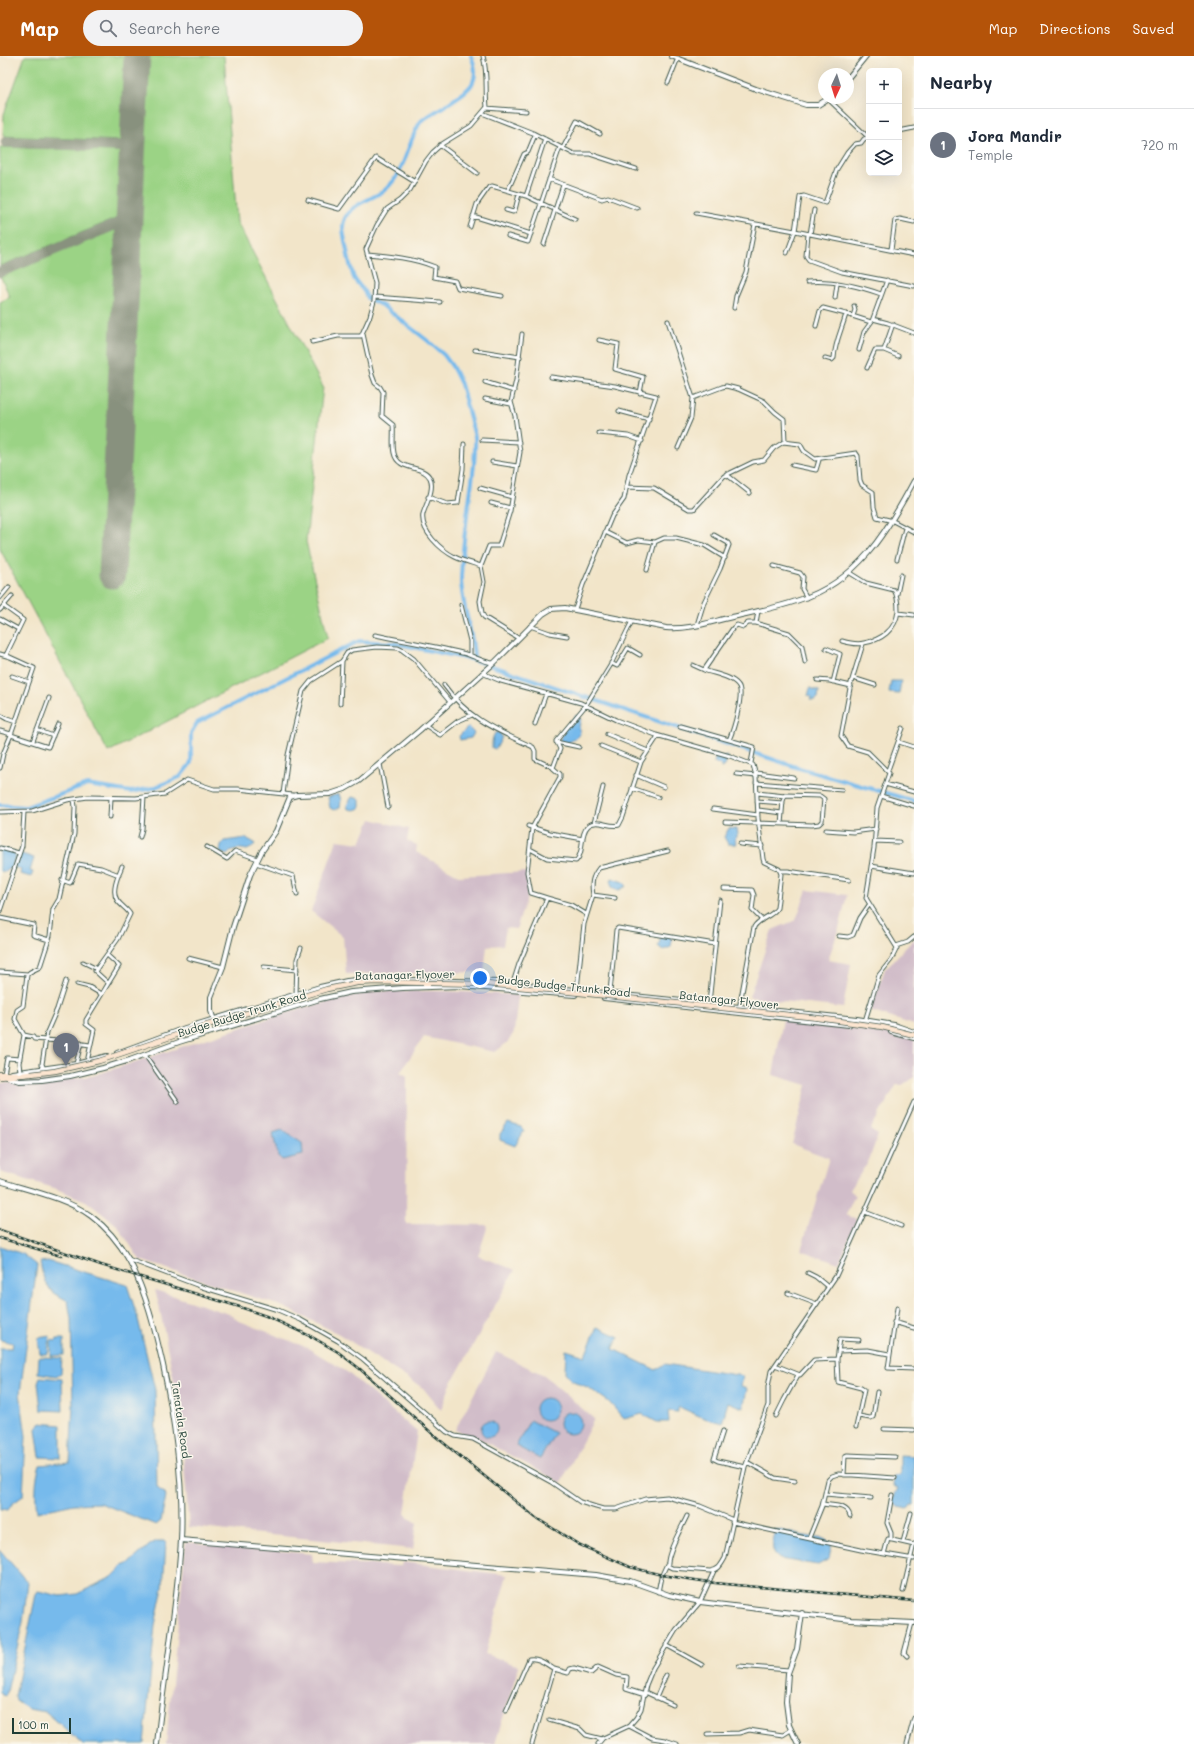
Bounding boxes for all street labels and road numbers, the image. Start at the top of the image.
street label: Batanagar Flyover [355,966,455,983]
street label: Budge Budge Trunk Road [497,971,631,1000]
street label: Budge Budge Trunk Road [176,987,308,1040]
street label: Batanagar Flyover [679,987,780,1012]
street label: Taratala Road [169,1380,194,1459]

